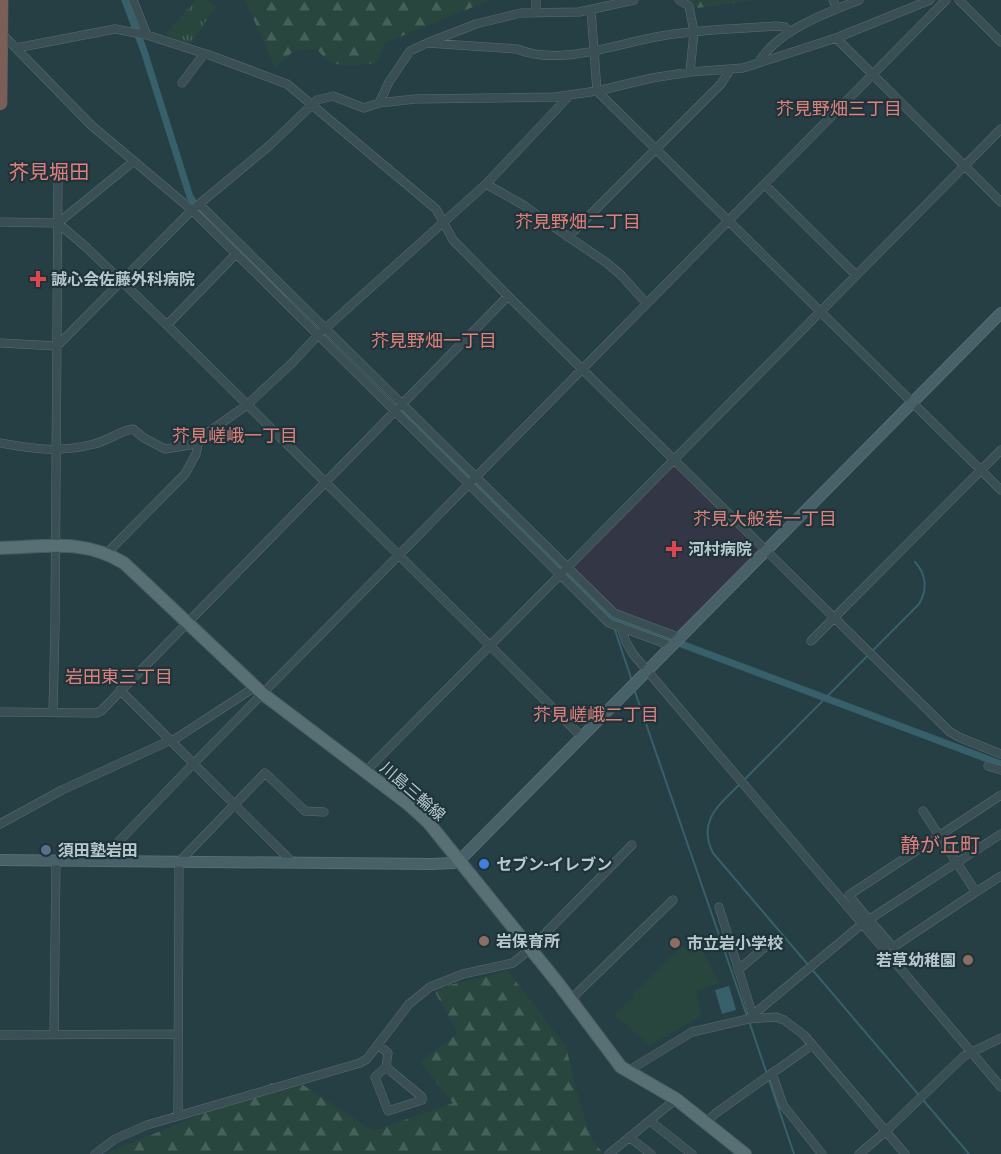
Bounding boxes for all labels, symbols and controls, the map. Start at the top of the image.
district label: 芥見野畑三丁目 [776,96,902,121]
district label: 芥見堀田 [9,158,89,185]
district label: 芥見野畑二丁目 [515,209,641,234]
place label: 誠心会佐藤外科病院 [51,268,195,290]
marker: 誠心会佐藤外科病院 [29,270,47,288]
district label: 芥見野畑一丁目 [371,328,497,353]
district label: 芥見嵯峨一丁目 [172,423,298,448]
district label: 芥見大般若一丁目 [693,506,837,531]
place label: 河村病院 [688,538,752,560]
marker: 河村病院 [665,540,683,558]
district label: 岩田東三丁目 [65,664,173,689]
district label: 芥見嵯峨二丁目 [533,702,659,727]
street label: 川島三輪線 [376,756,450,826]
district label: 静が丘町 [900,831,980,858]
place label: 須田塾岩田 [58,839,138,861]
marker: 須田塾岩田 [39,843,53,857]
place label: セブン-イレブン [496,853,612,875]
marker: セブン-イレブン [477,857,491,871]
place label: 岩保育所 [496,930,560,952]
place label: 市立岩小学校 [687,932,783,954]
marker: 岩保育所 [477,934,491,948]
marker: 市立岩小学校 [668,936,682,950]
place label: 若草幼稚園 [876,949,956,971]
marker: 若草幼稚園 [961,953,975,967]

